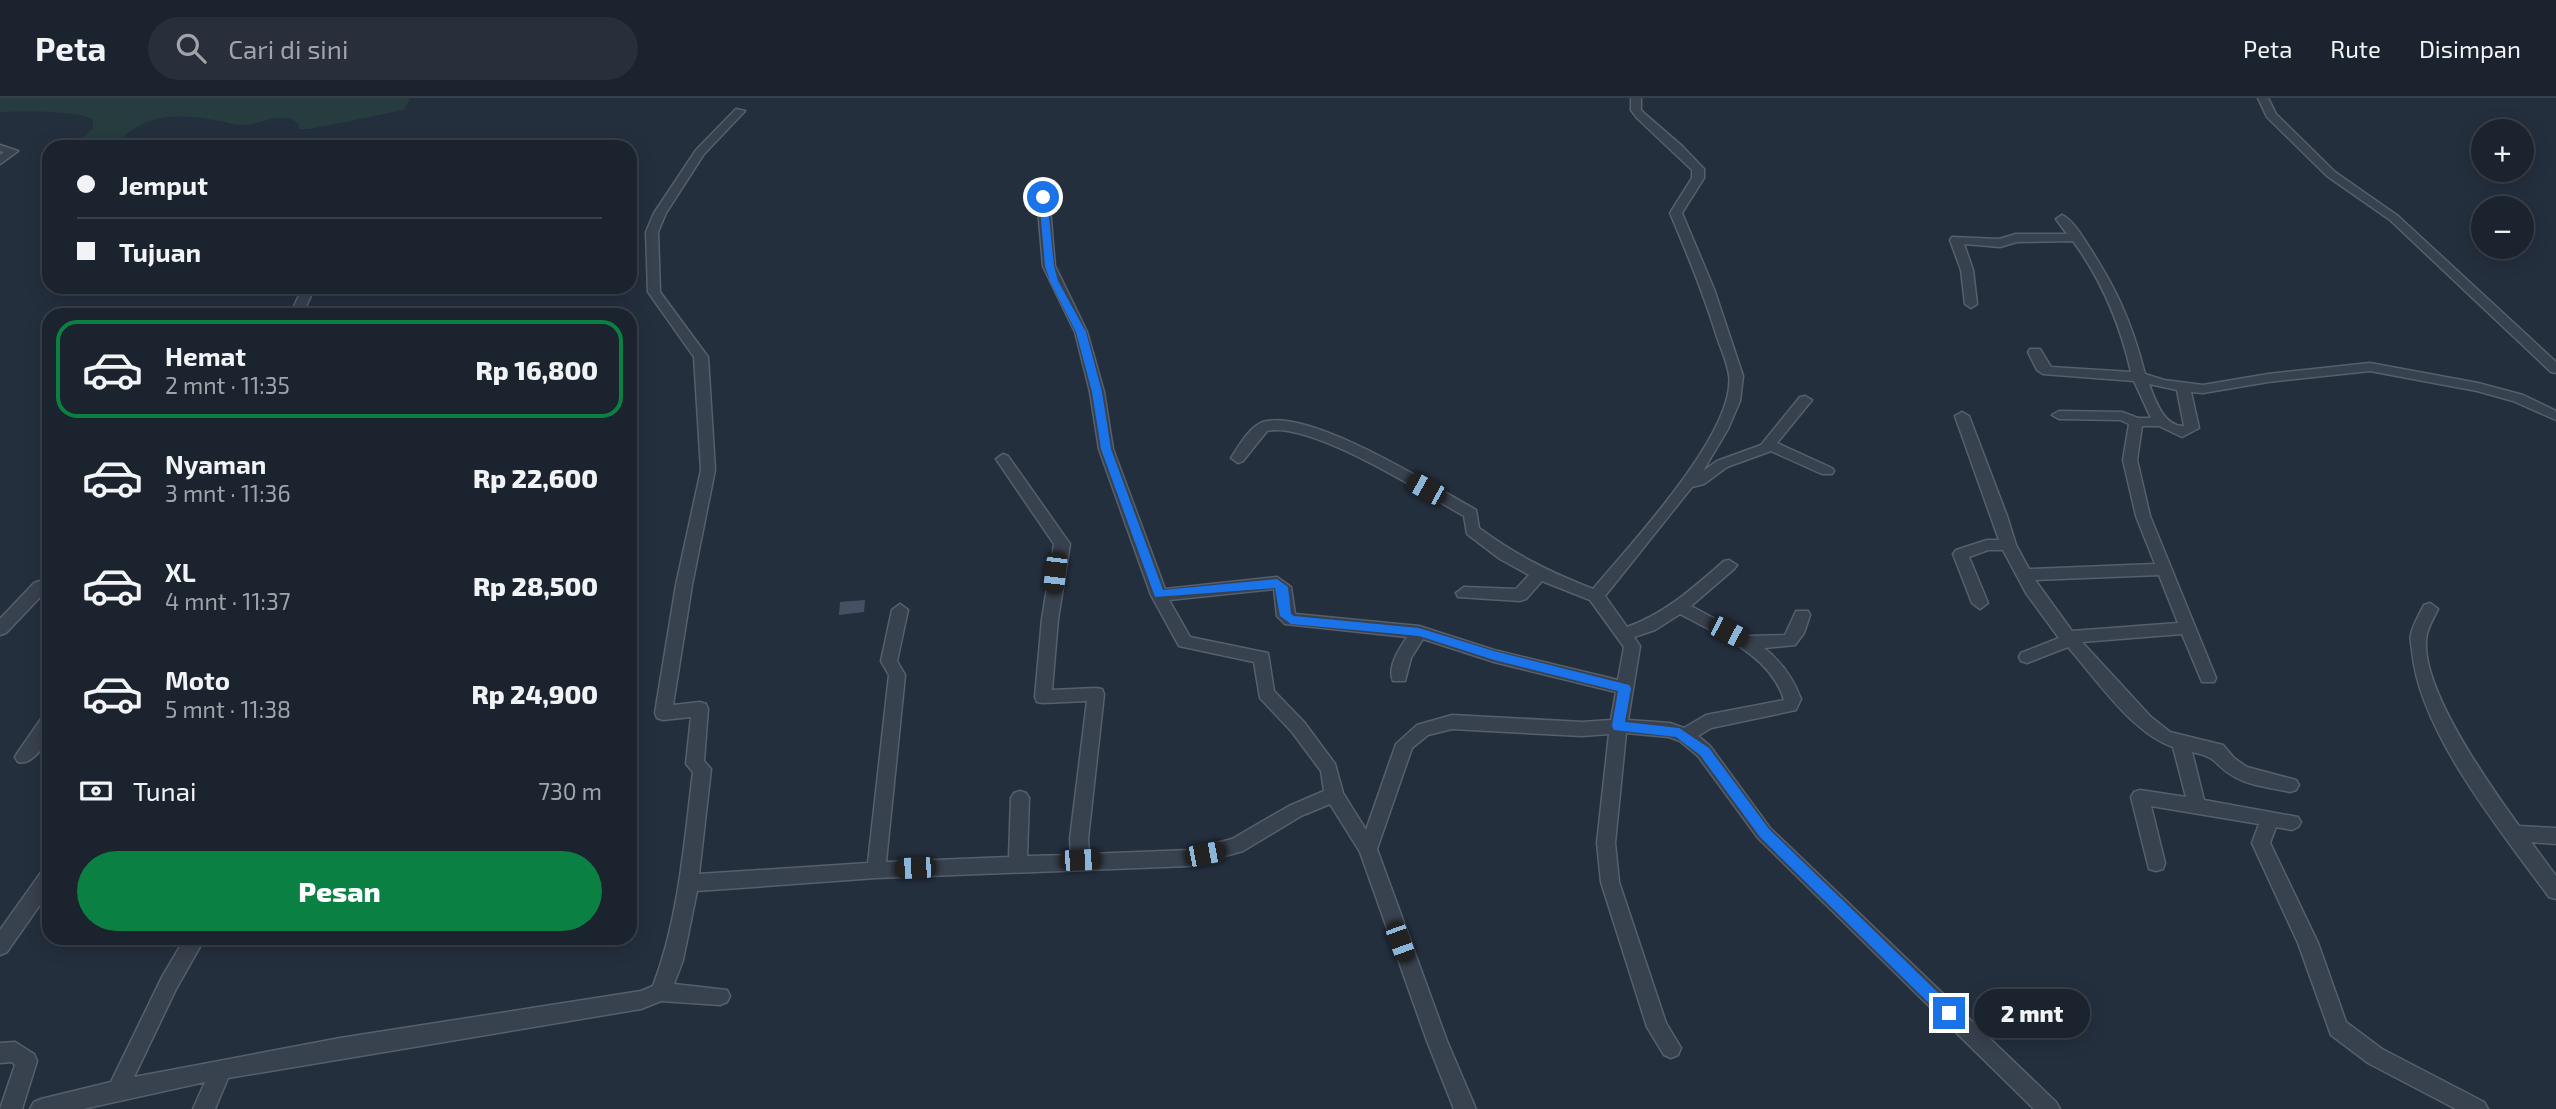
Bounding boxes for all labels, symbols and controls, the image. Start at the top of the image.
search box [148,17,638,80]
text: Peta [35,28,106,68]
icon: search [172,29,210,67]
text: Cari di sini [228,33,348,64]
text: Peta [2243,34,2292,63]
text: Rute [2330,34,2381,63]
text: Disimpan [2419,34,2521,63]
map controls [2471,119,2534,259]
button: + [2471,119,2534,182]
text: Jemput [119,169,208,200]
route start [1027,181,1059,213]
button: − [2471,196,2534,259]
text: Tujuan [119,236,201,267]
icon: car [81,338,144,401]
text: Hemat [165,340,246,371]
text: Rp 16,800 [476,354,598,385]
text: 2 mnt · 11:35 [165,371,290,399]
icon: car [81,446,144,509]
text: Nyaman [165,448,266,479]
text: Rp 22,600 [473,462,598,493]
car [1403,470,1450,508]
text: 3 mnt · 11:36 [165,479,291,507]
car [1043,551,1068,595]
icon: car [81,554,144,617]
text: XL [165,556,196,587]
text: Rp 28,500 [473,570,598,601]
text: 4 mnt · 11:37 [165,587,291,615]
car [1705,613,1752,651]
icon: car [81,662,144,725]
text: Moto [165,664,230,695]
text: Rp 24,900 [471,678,598,709]
text: 5 mnt · 11:38 [165,695,291,723]
icon: cash [77,772,115,810]
text: Tunai [133,775,196,806]
text: 730 m [538,777,602,805]
car [1183,840,1228,868]
car [1059,849,1102,871]
button: Pesan [77,851,602,931]
car [894,857,937,879]
car [1383,919,1418,965]
callout: 2 mnt [1974,988,2089,1038]
route end [1933,997,1965,1029]
text: 2 mnt [2001,999,2063,1027]

